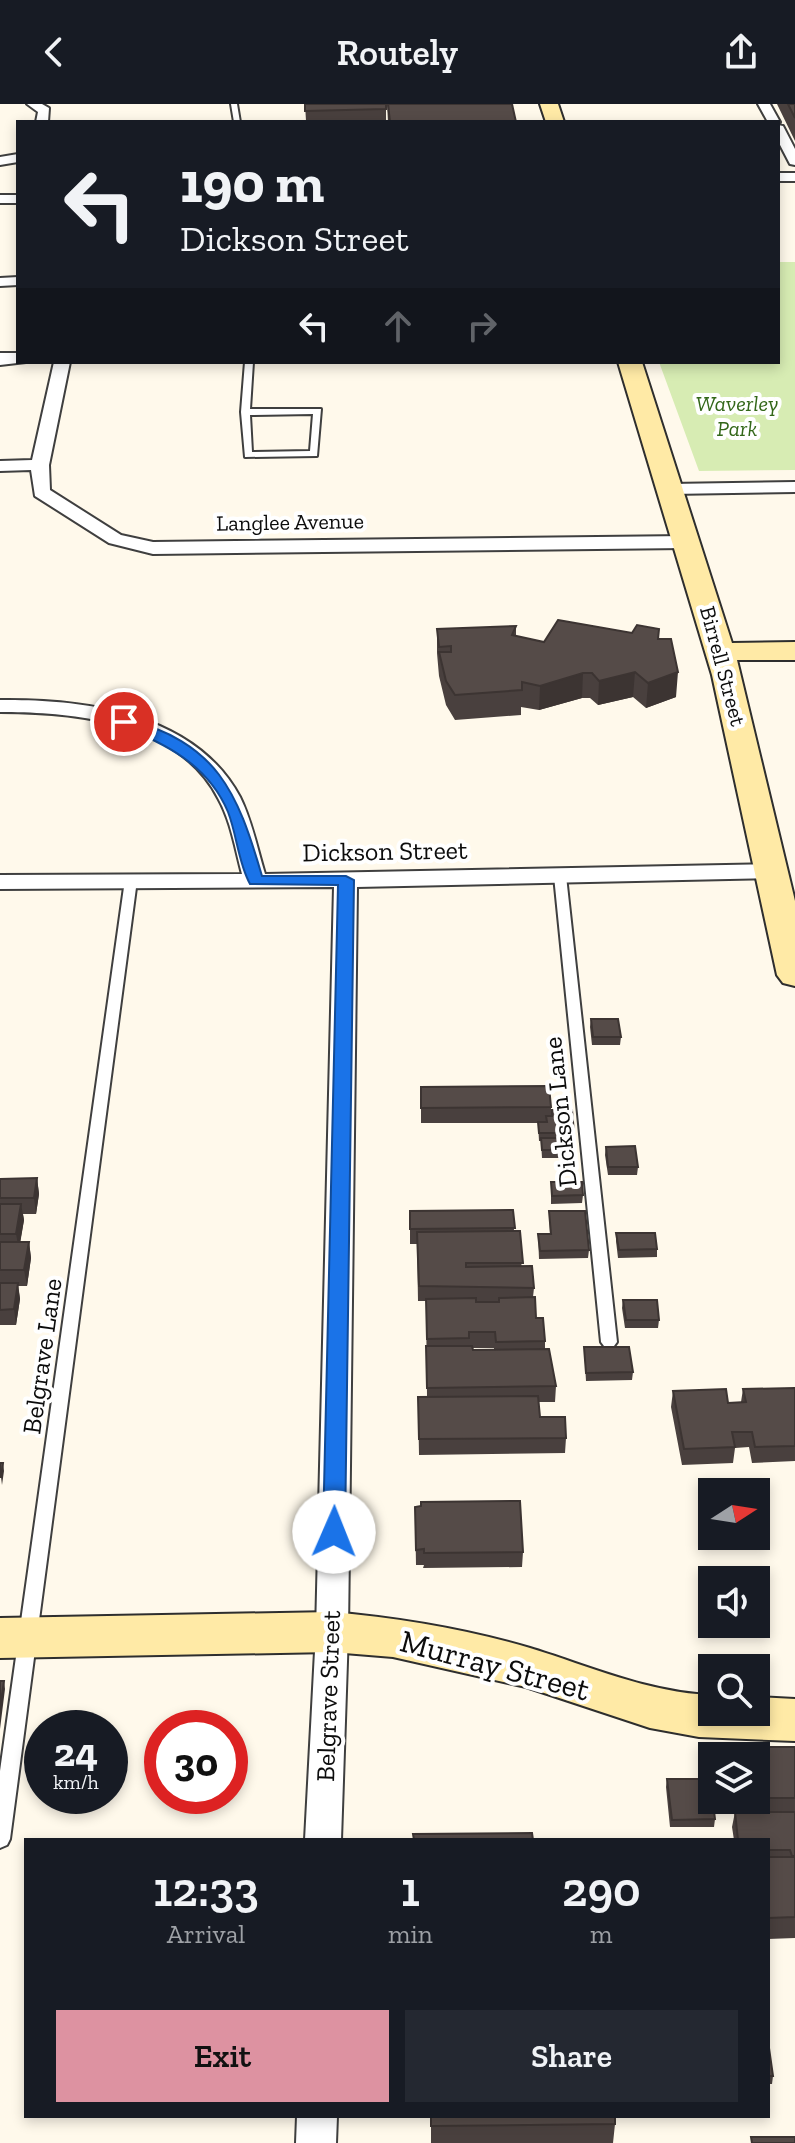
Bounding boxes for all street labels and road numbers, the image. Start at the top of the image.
street label: Langlee Avenue [216,507,364,537]
street label: Birrell Street [694,603,752,730]
street label: Dickson Street [302,834,468,868]
street label: Dickson Lane [536,1035,584,1189]
street label: Belgrave Lane [15,1276,69,1436]
street label: Belgrave Street [309,1609,347,1782]
street label: Murray Street [396,1621,594,1709]

